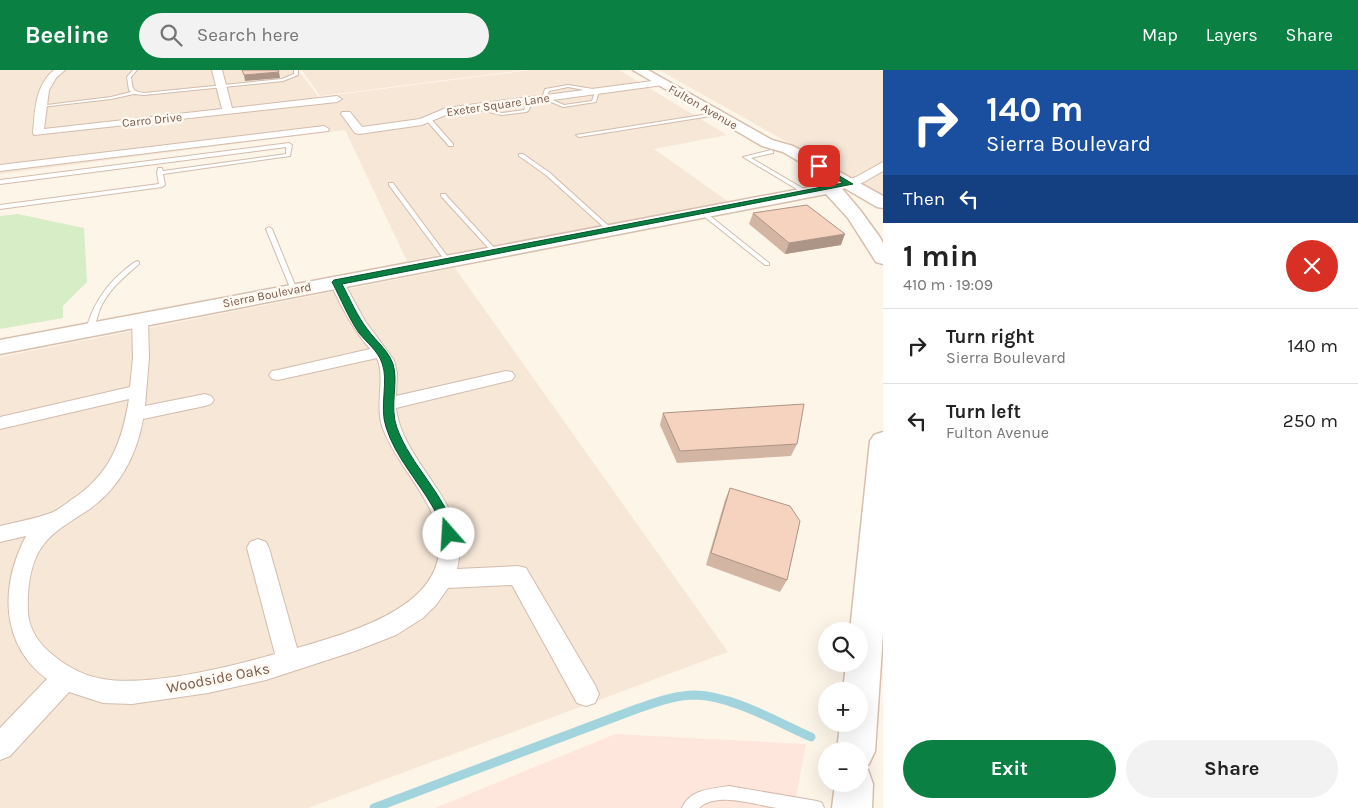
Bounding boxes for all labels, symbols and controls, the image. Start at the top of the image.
search box [139,13,489,58]
text: Beeline [25,21,109,49]
icon: search [157,21,185,49]
text: Search here [197,24,299,46]
text: Map [1142,24,1178,46]
text: Layers [1206,24,1258,46]
text: Share [1286,24,1333,46]
street label: Fulton Avenue [666,82,740,132]
text: 140 m [986,89,1084,130]
icon: right [903,90,968,155]
street label: Exeter Square Lane [446,91,550,119]
street label: Carro Drive [121,110,183,130]
text: Sierra Boulevard [986,131,1151,157]
pin [798,145,840,187]
icon: arrive [805,152,833,180]
icon: left [955,185,983,213]
text: Then [903,188,945,210]
text: 1 min [903,238,978,274]
button: close [1286,240,1338,292]
text: 410 m · 19:09 [903,275,993,294]
street label: Sierra Boulevard [221,280,313,310]
text: Turn right [946,326,1035,348]
icon: right [903,332,931,360]
text: 140 m [1288,335,1338,357]
text: Sierra Boulevard [946,348,1066,367]
text: Turn left [946,401,1021,423]
icon: left [903,407,931,435]
text: 250 m [1283,410,1338,432]
text: Fulton Avenue [946,423,1049,442]
position arrow [422,507,474,559]
map controls [818,622,868,792]
button: search [818,622,868,672]
street label: Woodside Oaks [165,659,271,697]
button: + [818,682,868,732]
button: Exit [903,740,1116,798]
button: Share [1126,740,1338,798]
button: − [818,742,868,792]

